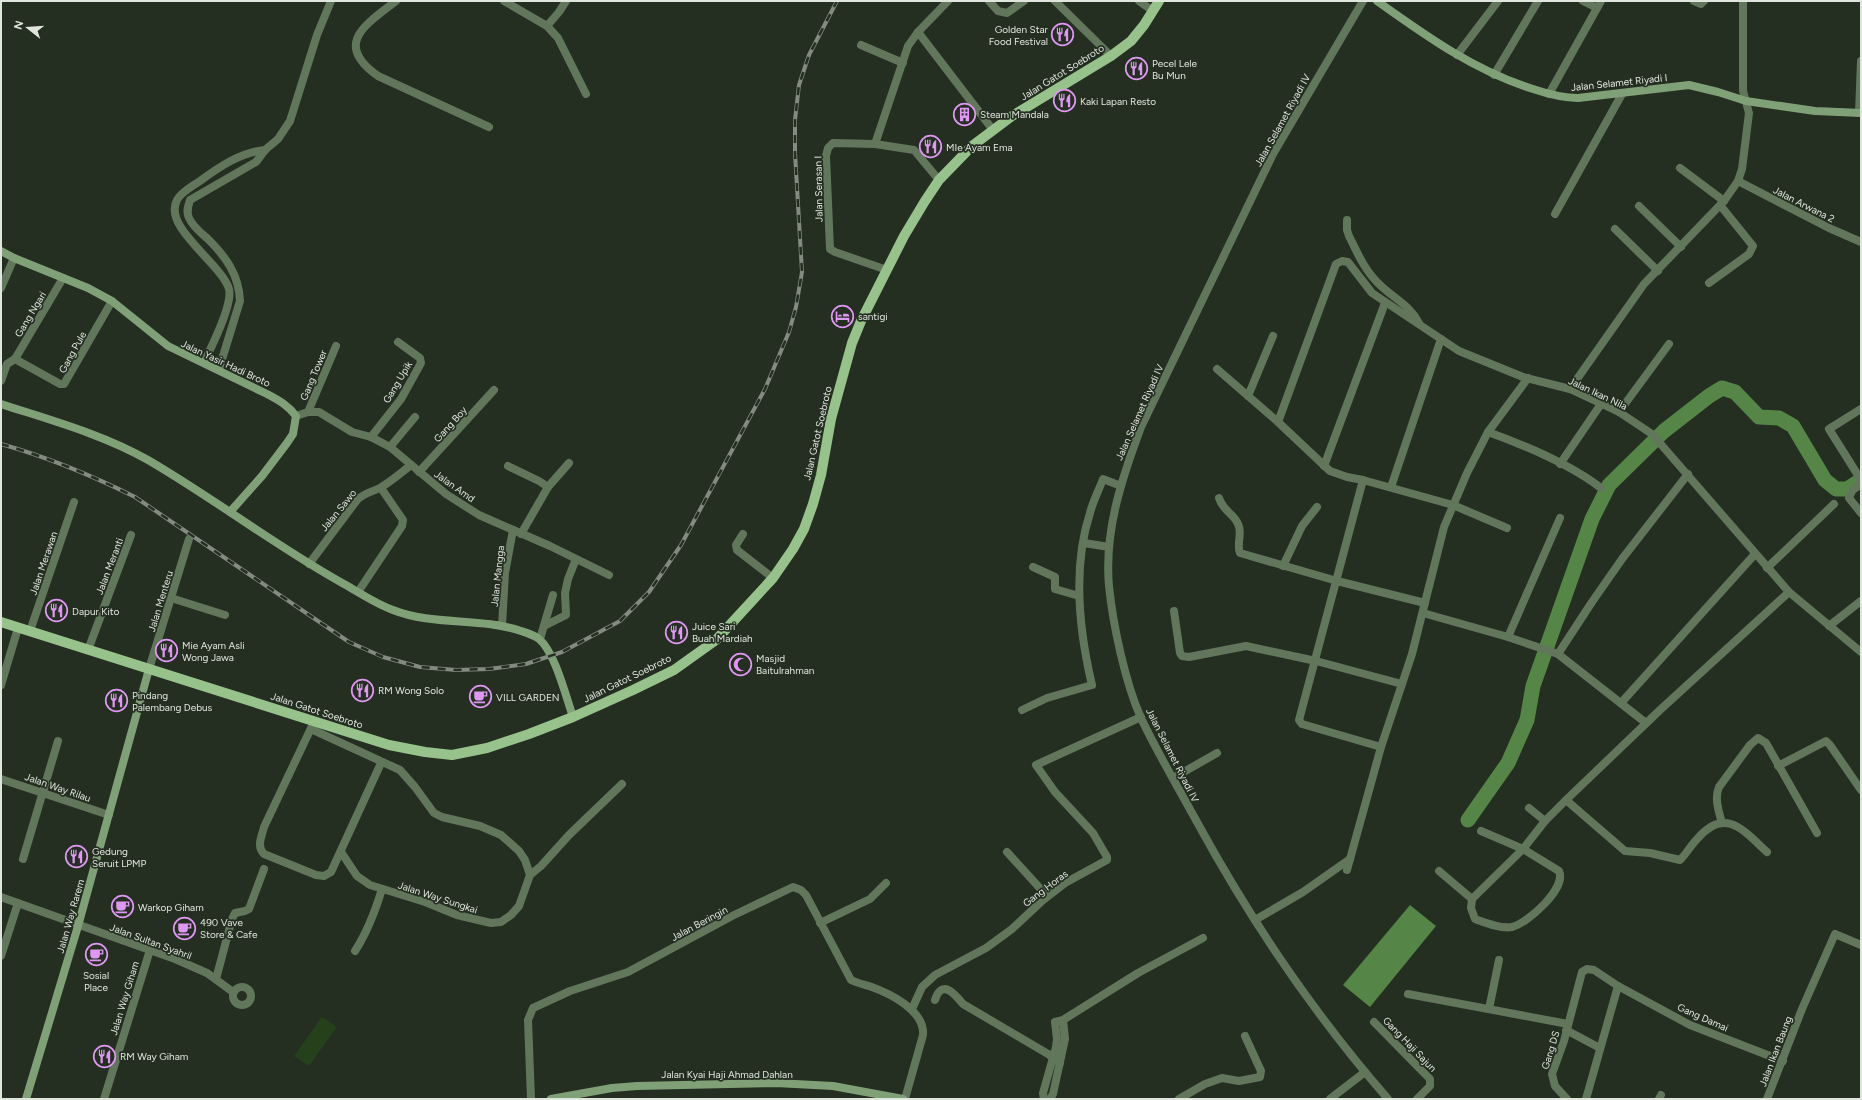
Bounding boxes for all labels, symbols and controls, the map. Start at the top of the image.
north arrow [8,8,48,48]
text: N [11,19,26,31]
restaurant icon: Golden Star Food Festival [1050,22,1076,48]
place label: Golden Star Food Festival [989,23,1049,48]
street label: Jalan Gatot Soebroto [1018,41,1107,103]
restaurant icon: Pecel Lele Bu Mun [1123,56,1149,82]
place label: Pecel Lele Bu Mun [1152,57,1198,82]
street label: Jalan Selamet Riyadi I [1570,71,1668,94]
street label: Jalan Selamet Riyadi IV [1252,72,1313,169]
restaurant icon: Kaki Lapan Resto [1052,88,1078,114]
place label: Kaki Lapan Resto [1080,95,1156,108]
building icon: Steam Mandala [951,101,977,127]
place label: Steam Mandala [980,108,1049,121]
restaurant icon: MIe Ayam Ema [917,134,943,160]
place label: MIe Ayam Ema [946,141,1013,154]
street label: Jalan Serasan I [811,156,826,222]
street label: Jalan Arwana 2 [1771,183,1837,226]
street label: Gang Ngari [12,289,49,339]
hotel icon: santigi [829,303,855,329]
place label: santigi [858,310,888,323]
street label: Gang Pule [56,329,89,375]
street label: Jalan Yasir Hadi Broto [179,337,273,390]
street label: Gang Tower [297,347,330,402]
street label: Gang Upik [380,359,415,406]
street label: Jalan Selamet Riyadi IV [1112,362,1167,462]
street label: Jalan Ikan Nila [1566,374,1629,413]
street label: Jalan Gatot Soebroto [800,385,835,481]
street label: Gang Boy [431,403,470,445]
street label: Jalan Amd [432,468,478,505]
street label: Jalan Sawo [318,487,359,534]
street label: Jalan Merawan [27,529,61,597]
street label: Jalan Meranti [93,536,126,596]
street label: Jalan Mangga [488,545,507,607]
street label: Jalan Menteru [145,569,176,633]
restaurant icon: Dapur Kito [43,598,69,624]
place label: Dapur Kito [72,605,119,618]
restaurant icon: Juice Sari Buah Mardiah [664,619,690,645]
place label: Juice Sari Buah Mardiah [692,620,753,645]
restaurant icon: Mie Ayam Asli Wong Jawa [153,638,179,664]
place label: Mie Ayam Asli Wong Jawa [182,639,245,664]
street label: Jalan Gatot Soebroto [581,651,673,705]
mosque icon: Masjid Baitulrahman [728,651,754,677]
place label: Masjid Baitulrahman [756,652,815,677]
restaurant icon: RM Wong Solo [349,677,375,703]
place label: RM Wong Solo [378,684,444,697]
cafe icon: VILL GARDEN [468,684,494,710]
restaurant icon: Pindang Palembang Debus [103,688,129,714]
place label: Pindang Palembang Debus [132,689,213,714]
street label: Jalan Gatot Soebroto [269,689,365,732]
place label: VILL GARDEN [496,691,560,704]
street label: Jalan Selamet Riyadi IV [1143,706,1202,804]
street label: Jalan Way Rilau [23,770,93,805]
restaurant icon: Gedung Seruit LPMP [63,844,89,870]
place label: Gedung Seruit LPMP [92,845,147,870]
street label: Gang Horas [1020,867,1071,910]
street label: Jalan Way Rarem [54,878,87,955]
street label: Jalan Way Sungkai [396,878,479,916]
cafe icon: Warkop Giham [109,894,135,920]
place label: Warkop Giham [138,901,204,914]
street label: Jalan Beringin [669,903,730,944]
cafe icon: 490 Vave Store & Cafe [171,915,197,941]
place label: 490 Vave Store & Cafe [200,916,258,941]
street label: Jalan Sultan Syahril [108,921,194,962]
cafe icon: Sosial Place [83,942,109,968]
street label: Jalan Way Giham [107,960,142,1037]
place label: Sosial Place [83,969,109,994]
street label: Gang Damai [1675,1000,1730,1034]
street label: Gang Haji Sajun [1380,1014,1440,1075]
street label: Jalan Ikan Baung [1756,1014,1795,1088]
street label: Gang DS [1538,1029,1562,1071]
restaurant icon: RM Way Giham [92,1043,118,1069]
place label: RM Way Giham [120,1050,188,1063]
street label: Jalan Kyai Haji Ahmad Dahlan [661,1068,793,1081]

